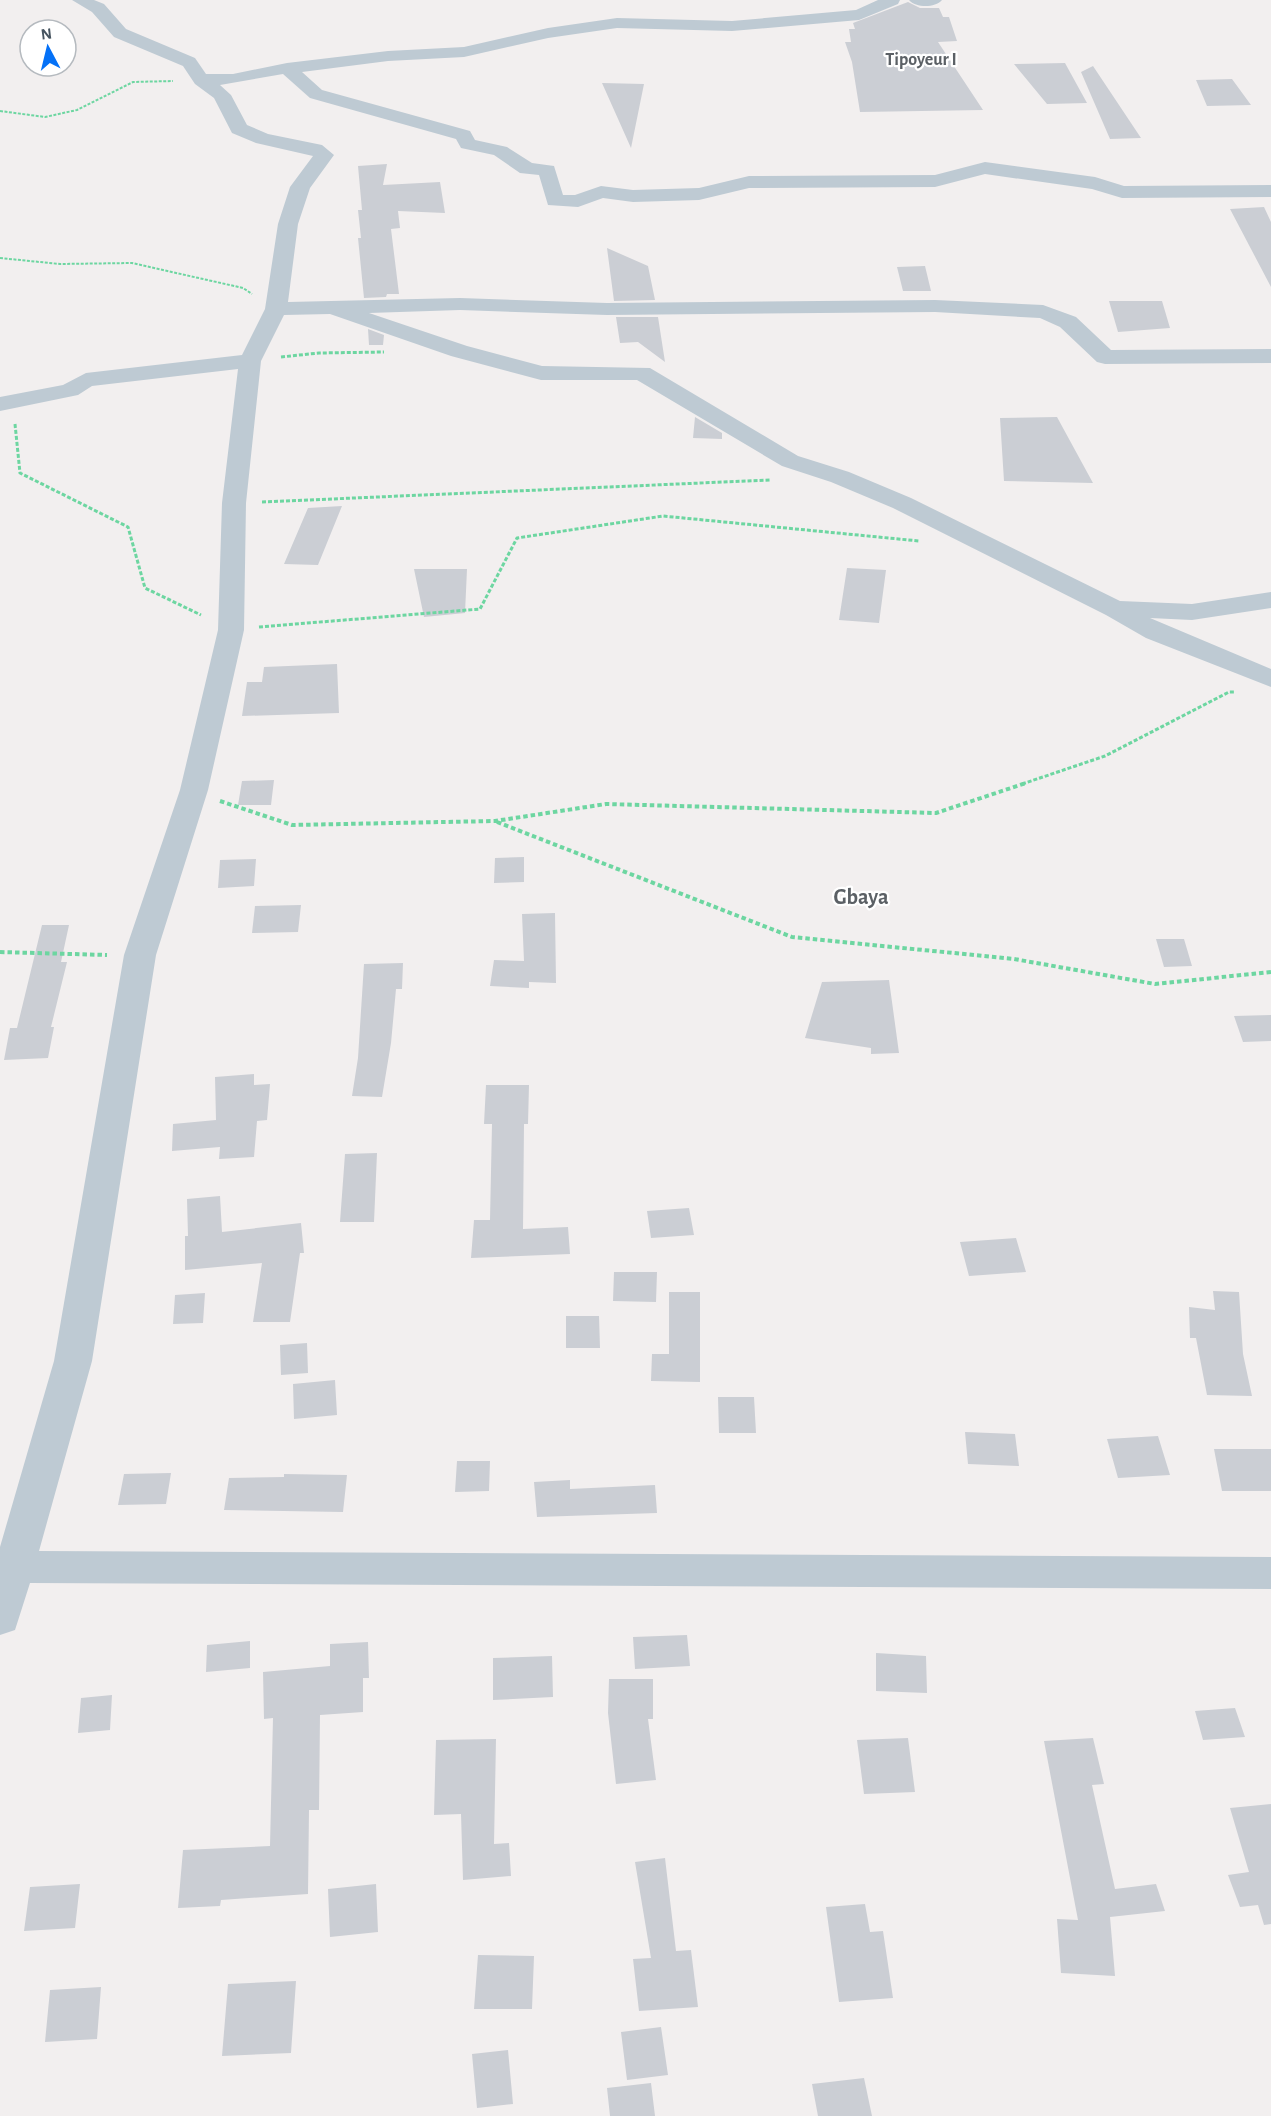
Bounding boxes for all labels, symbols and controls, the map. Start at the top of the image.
north arrow [18,18,78,78]
text: N [40,25,53,43]
district label: Tipoyeur I [885,51,957,69]
district label: Gbaya [833,886,889,909]

